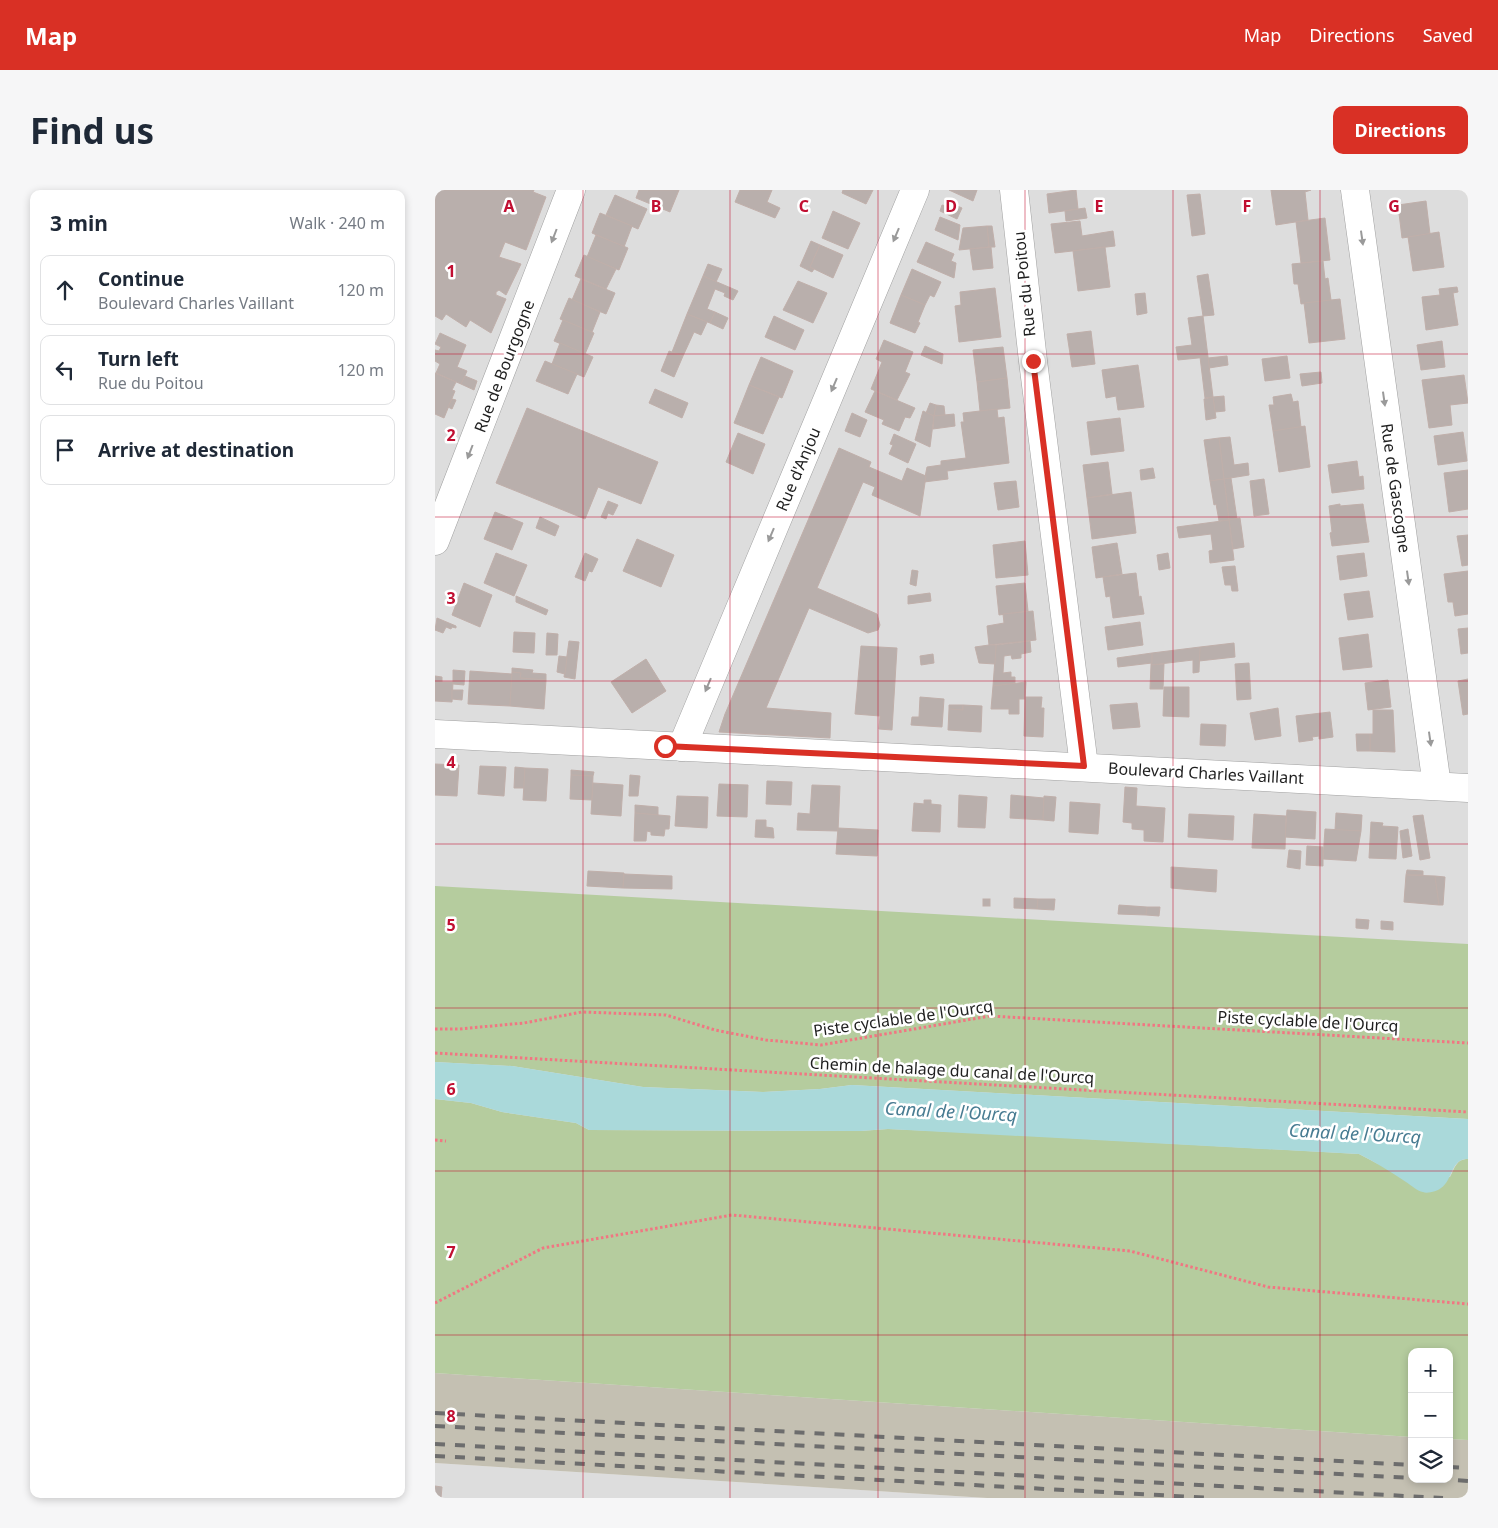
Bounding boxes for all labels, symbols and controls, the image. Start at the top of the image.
text: Map [25,19,77,52]
text: Map [1244,23,1281,47]
text: Directions [1309,23,1395,47]
text: Saved [1423,23,1473,47]
button: Directions [1333,106,1468,154]
text: Find us [30,107,154,154]
text: A [503,195,515,217]
text: B [651,195,661,217]
text: C [799,195,809,217]
text: D [945,195,957,217]
text: E [1095,195,1104,217]
text: F [1243,195,1251,217]
text: G [1388,195,1400,217]
text: 3 min [50,209,108,237]
text: Walk · 240 m [290,212,385,234]
one-way arrow [550,228,557,243]
one-way arrow [892,228,900,242]
street label: Rue du Poitou [1008,230,1040,338]
one-way arrow [1358,231,1366,247]
text: 1 [446,260,456,282]
text: Continue [98,266,184,292]
icon: ahead [51,276,79,304]
text: 120 m [337,279,384,301]
text: Boulevard Charles Vaillant [98,292,294,314]
street label: Rue de Bourgogne [469,296,539,436]
text: Turn left [98,346,179,372]
route end [1022,350,1045,373]
icon: left [51,356,79,384]
text: 120 m [337,359,384,381]
text: Rue du Poitou [98,372,204,394]
one-way arrow [829,378,837,392]
one-way arrow [1380,392,1388,408]
street label: Rue de Gascogne [1376,422,1416,554]
text: 2 [446,424,456,446]
street label: Rue d'Anjou [770,424,826,514]
icon: arrive [51,436,79,464]
text: Arrive at destination [98,437,294,463]
one-way arrow [465,445,473,459]
one-way arrow [766,528,774,542]
one-way arrow [1404,570,1412,586]
text: 3 [446,587,456,609]
one-way arrow [704,678,712,693]
one-way arrow [1426,731,1434,747]
route start [654,735,677,758]
text: 4 [446,751,456,773]
street label: Boulevard Charles Vaillant [1108,757,1305,789]
text: 5 [446,914,456,936]
street label: Piste cyclable de l'Ourcq [812,995,994,1041]
street label: Piste cyclable de l'Ourcq [1217,1005,1399,1037]
street label: Chemin de halage du canal de l'Ourcq [809,1052,1095,1088]
text: 6 [446,1078,456,1100]
water label: Canal de l'Ourcq [884,1096,1018,1126]
water label: Canal de l'Ourcq [1288,1118,1422,1148]
text: 7 [446,1241,456,1263]
map controls [1408,1348,1453,1483]
button: + [1408,1348,1453,1393]
button: − [1408,1393,1453,1438]
text: 8 [446,1405,456,1427]
button: layers [1408,1438,1453,1483]

